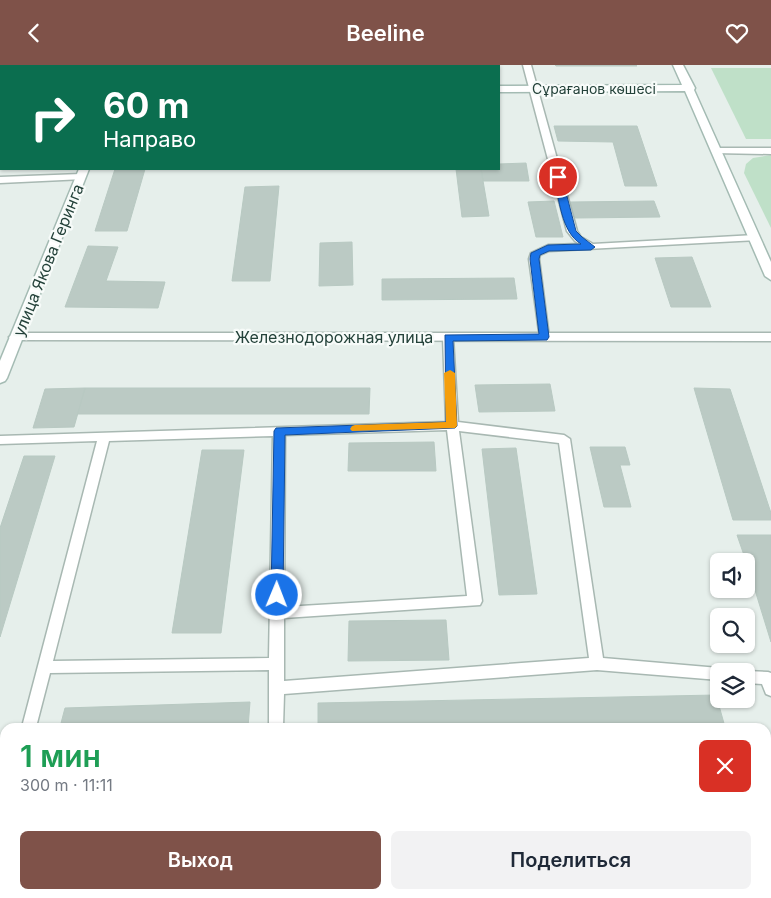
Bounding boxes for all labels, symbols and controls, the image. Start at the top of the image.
icon: back [20,19,48,47]
icon: heart [723,19,751,47]
text: Beeline [346,20,425,46]
street label: Сұрағанов көшесі [532,80,656,97]
text: 60 m [103,84,190,126]
icon: right [20,85,85,150]
text: Направо [103,126,196,152]
pin [537,156,579,198]
icon: arrive [544,163,572,191]
street label: улица Якова Геринга [8,181,88,339]
street label: Железнодорожная улица [235,327,433,347]
map controls [710,553,755,708]
button: sound [710,553,755,598]
position arrow [250,568,302,620]
button: search [710,608,755,653]
button: layers [710,663,755,708]
text: 1 мин [20,738,101,774]
button: close [699,740,751,792]
text: 300 m · 11:11 [20,775,113,795]
button: Выход [20,831,381,889]
button: Поделиться [391,831,751,889]

